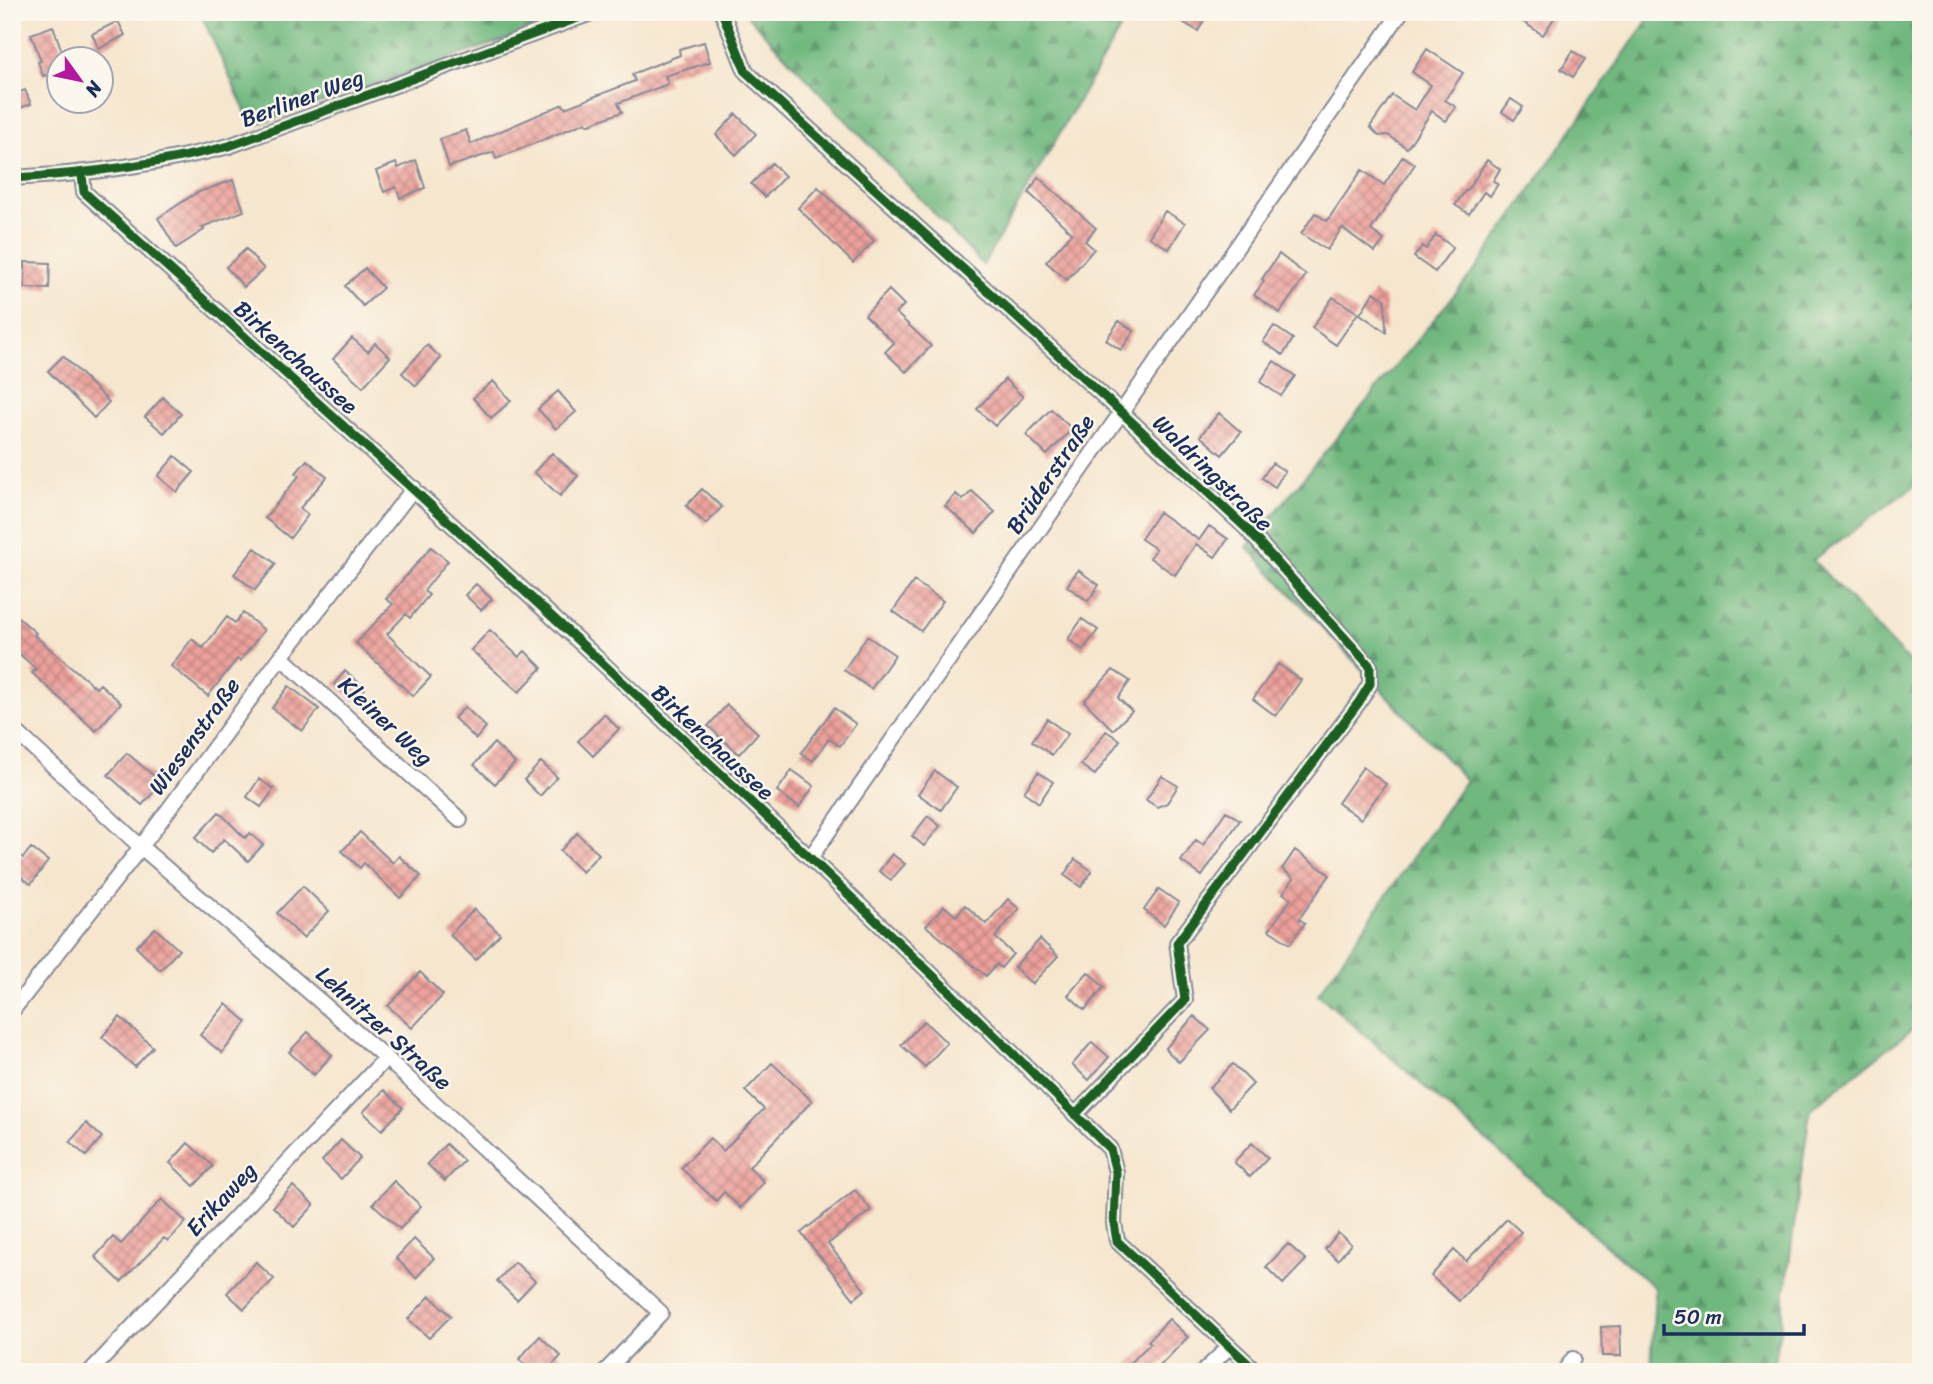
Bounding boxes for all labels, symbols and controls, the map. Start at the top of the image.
north arrow [46,46,116,116]
street label: Berliner Weg [235,57,370,140]
text: N [76,74,112,104]
street label: Birkenchaussee [224,290,368,425]
street label: Waldringstraße [1142,404,1283,542]
street label: Brüderstraße [995,406,1106,543]
street label: Kleiner Weg [328,666,443,777]
street label: Wiesenstraße [137,668,252,804]
street label: Birkenchaussee [641,674,784,811]
street label: Lehnitzer Straße [306,955,462,1101]
street label: Erikaweg [175,1152,268,1247]
scale bar [1664,1293,1804,1337]
text: 50 m [1674,1298,1722,1336]

